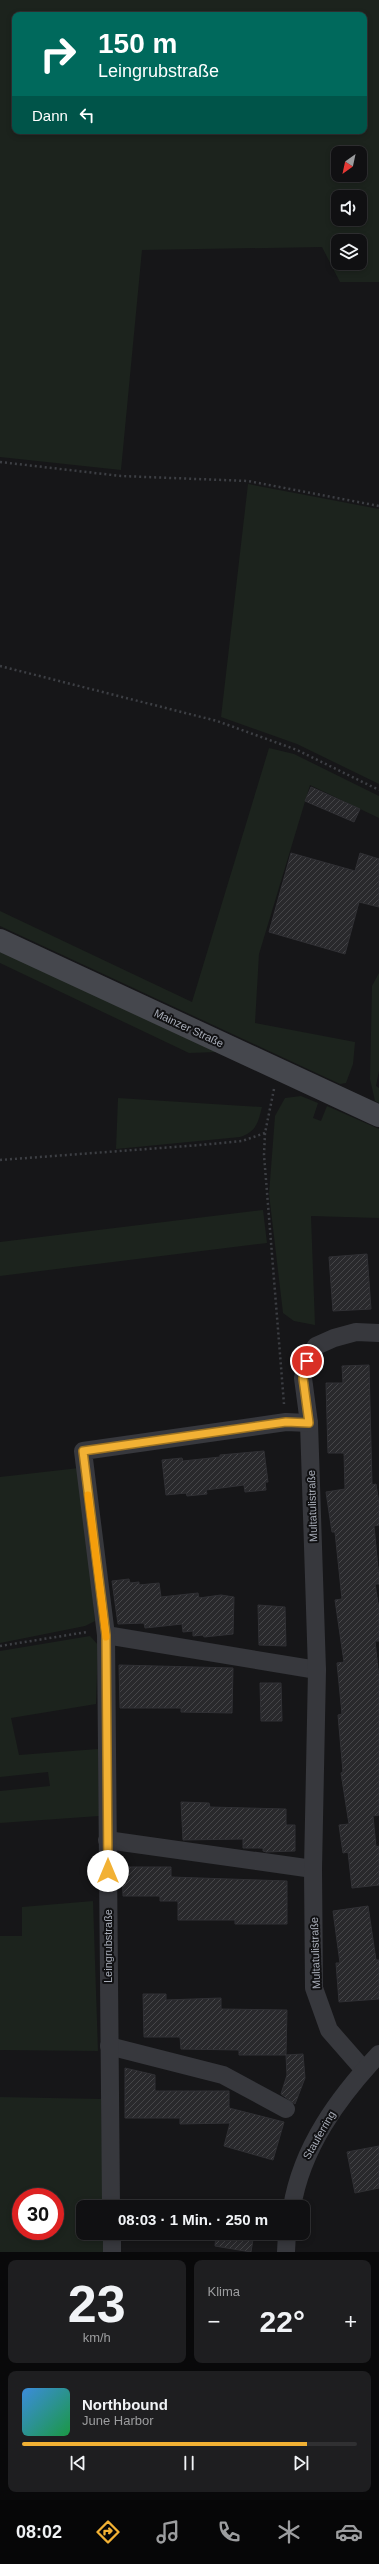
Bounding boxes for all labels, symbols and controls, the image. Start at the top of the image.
icon: right [32,28,84,80]
text: 150 m [98,28,177,59]
text: Leingrubstraße [98,61,219,81]
icon: left [76,104,98,126]
text: Dann [32,107,68,124]
north arrow [331,146,367,182]
map controls [331,146,367,270]
button: sound [331,190,367,226]
button: layers [331,234,367,270]
street label: Mainzer Straße [152,1007,226,1049]
pin [290,1344,324,1378]
icon: arrive [296,1350,318,1372]
street label: Multatulistraße [305,1470,319,1542]
position arrow [87,1850,129,1892]
street label: Leingrubstraße [102,1909,114,1983]
street label: Multatulistraße [308,1917,322,1989]
street label: Stauferring [300,2109,338,2161]
speed limit sign: 30 [12,2188,64,2240]
text: 08:03 · 1 Min. · 250 m [118,2211,268,2228]
text: 23 [68,2275,126,2333]
text: Klima [208,2284,240,2299]
text: 22° [260,2305,305,2338]
text: − [208,2309,220,2334]
text: + [344,2309,357,2334]
text: km/h [83,2330,111,2345]
text: Northbound [82,2396,168,2413]
text: June Harbor [82,2413,154,2428]
icon: previous [67,2452,89,2474]
icon: pause [178,2452,200,2474]
icon: next [290,2452,312,2474]
icon: directions [94,2518,122,2546]
icon: music [154,2518,182,2546]
icon: phone [215,2518,243,2546]
icon: climate [275,2518,303,2546]
icon: car [335,2518,363,2546]
text: 08:02 [16,2522,62,2542]

